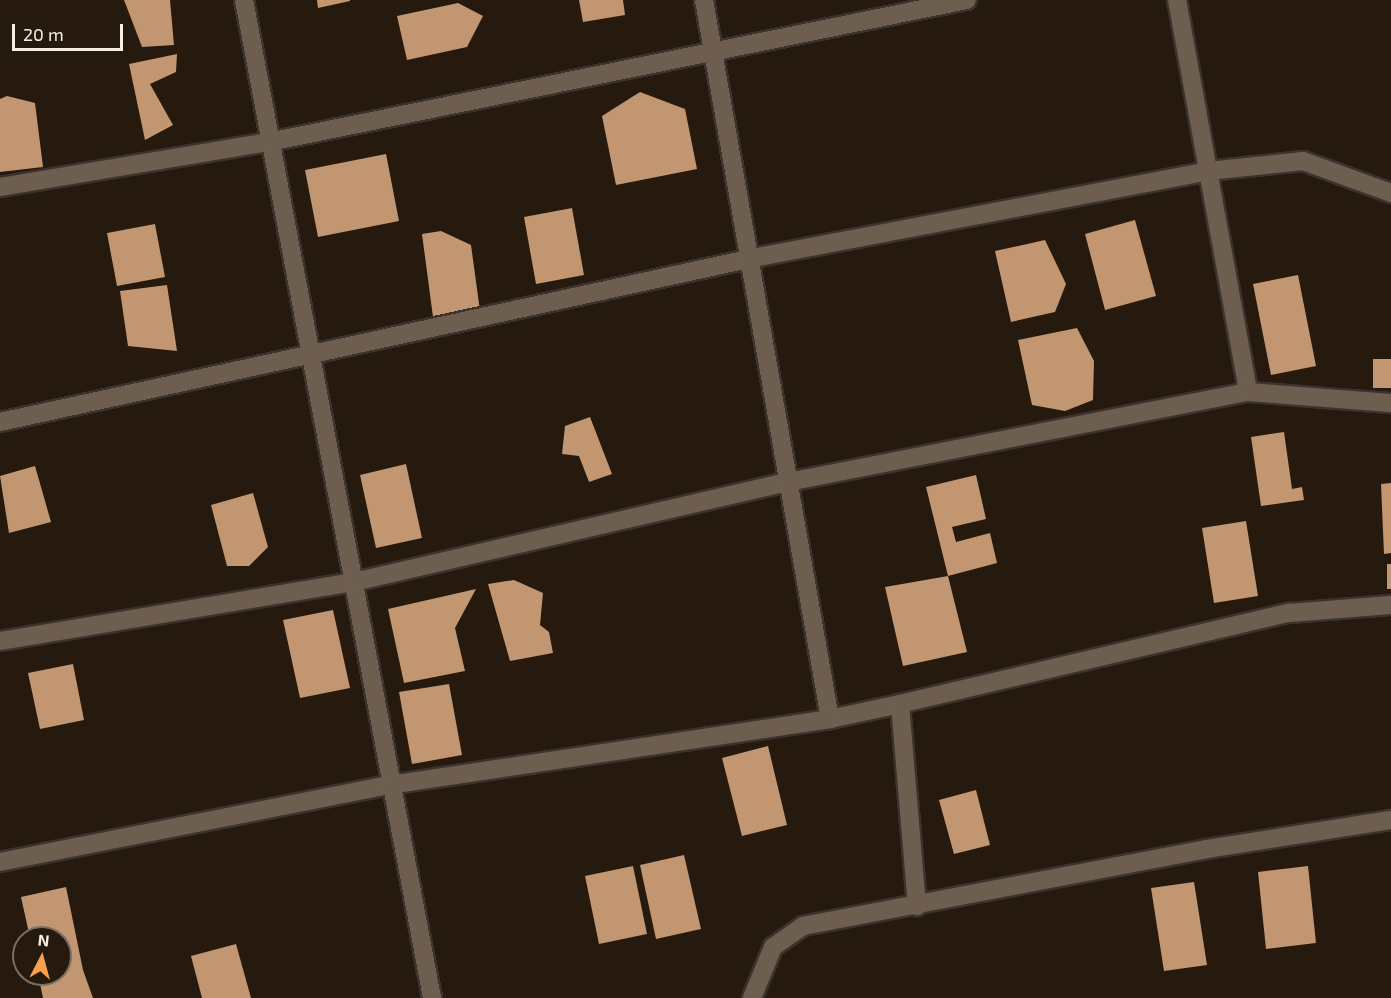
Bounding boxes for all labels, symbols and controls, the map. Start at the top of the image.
scale bar [15,12,126,50]
text: 20 m [23,23,64,45]
north arrow [12,926,72,986]
text: N [37,930,50,950]

